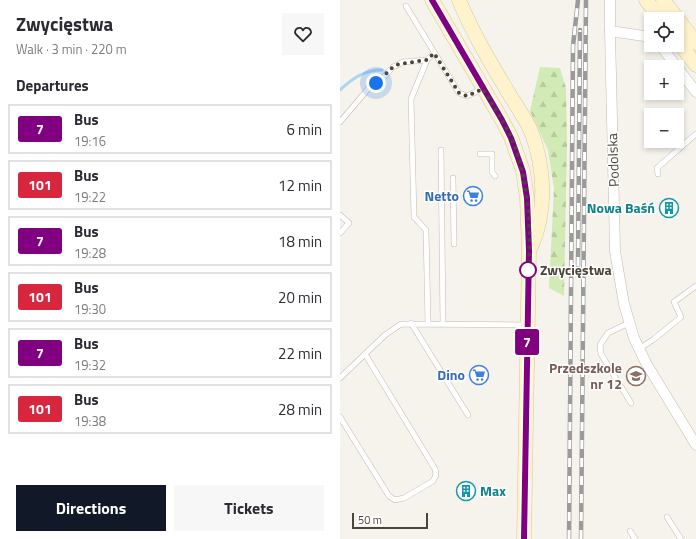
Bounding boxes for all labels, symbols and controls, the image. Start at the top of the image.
text: Zwycięstwa [16,9,113,38]
map controls [644,12,684,148]
button: locate [644,12,684,52]
button: heart [282,13,324,55]
text: Walk · 3 min · 220 m [16,39,127,59]
button: + [644,60,684,100]
your location [366,73,386,93]
text: Departures [16,74,89,97]
text: Bus [74,108,99,131]
button: − [644,108,684,148]
text: 7 [36,118,44,139]
text: 6 min [286,118,322,141]
text: 19:16 [74,131,106,151]
street label: Podolska [601,133,624,187]
text: Bus [74,164,99,187]
text: 101 [28,174,52,195]
text: 12 min [278,174,322,197]
place label: Netto [425,185,459,206]
supermarket icon: Netto [462,185,484,207]
text: 19:22 [74,187,106,207]
place label: Nowa Baśń [587,197,655,218]
building icon: Nowa Baśń [658,197,680,219]
text: Bus [74,220,99,243]
text: 7 [36,230,44,251]
text: 18 min [278,230,322,253]
text: 19:28 [74,243,106,263]
place label: Zwycięstwa [540,259,612,280]
marker: Zwycięstwa [519,261,537,279]
text: Bus [74,276,99,299]
text: 101 [28,286,52,307]
text: 20 min [278,286,322,309]
text: 19:30 [74,299,106,319]
line badge: 7 [514,329,540,355]
text: 7 [523,331,531,352]
text: Bus [74,332,99,355]
text: 7 [36,342,44,363]
text: 22 min [278,342,322,365]
text: 19:32 [74,355,106,375]
place label: Przedszkole nr 12 [549,357,622,394]
place label: Dino [437,364,465,385]
supermarket icon: Dino [468,364,490,386]
school or university icon: Przedszkole nr 12 [625,365,647,387]
text: Bus [74,388,99,411]
text: 101 [28,398,52,419]
text: 28 min [278,398,322,421]
text: 19:38 [74,411,106,431]
building icon: Max [455,480,477,502]
place label: Max [480,480,506,501]
button: Directions [16,485,166,531]
button: Tickets [174,485,324,531]
scale bar [352,511,428,530]
text: 50 m [358,512,382,528]

